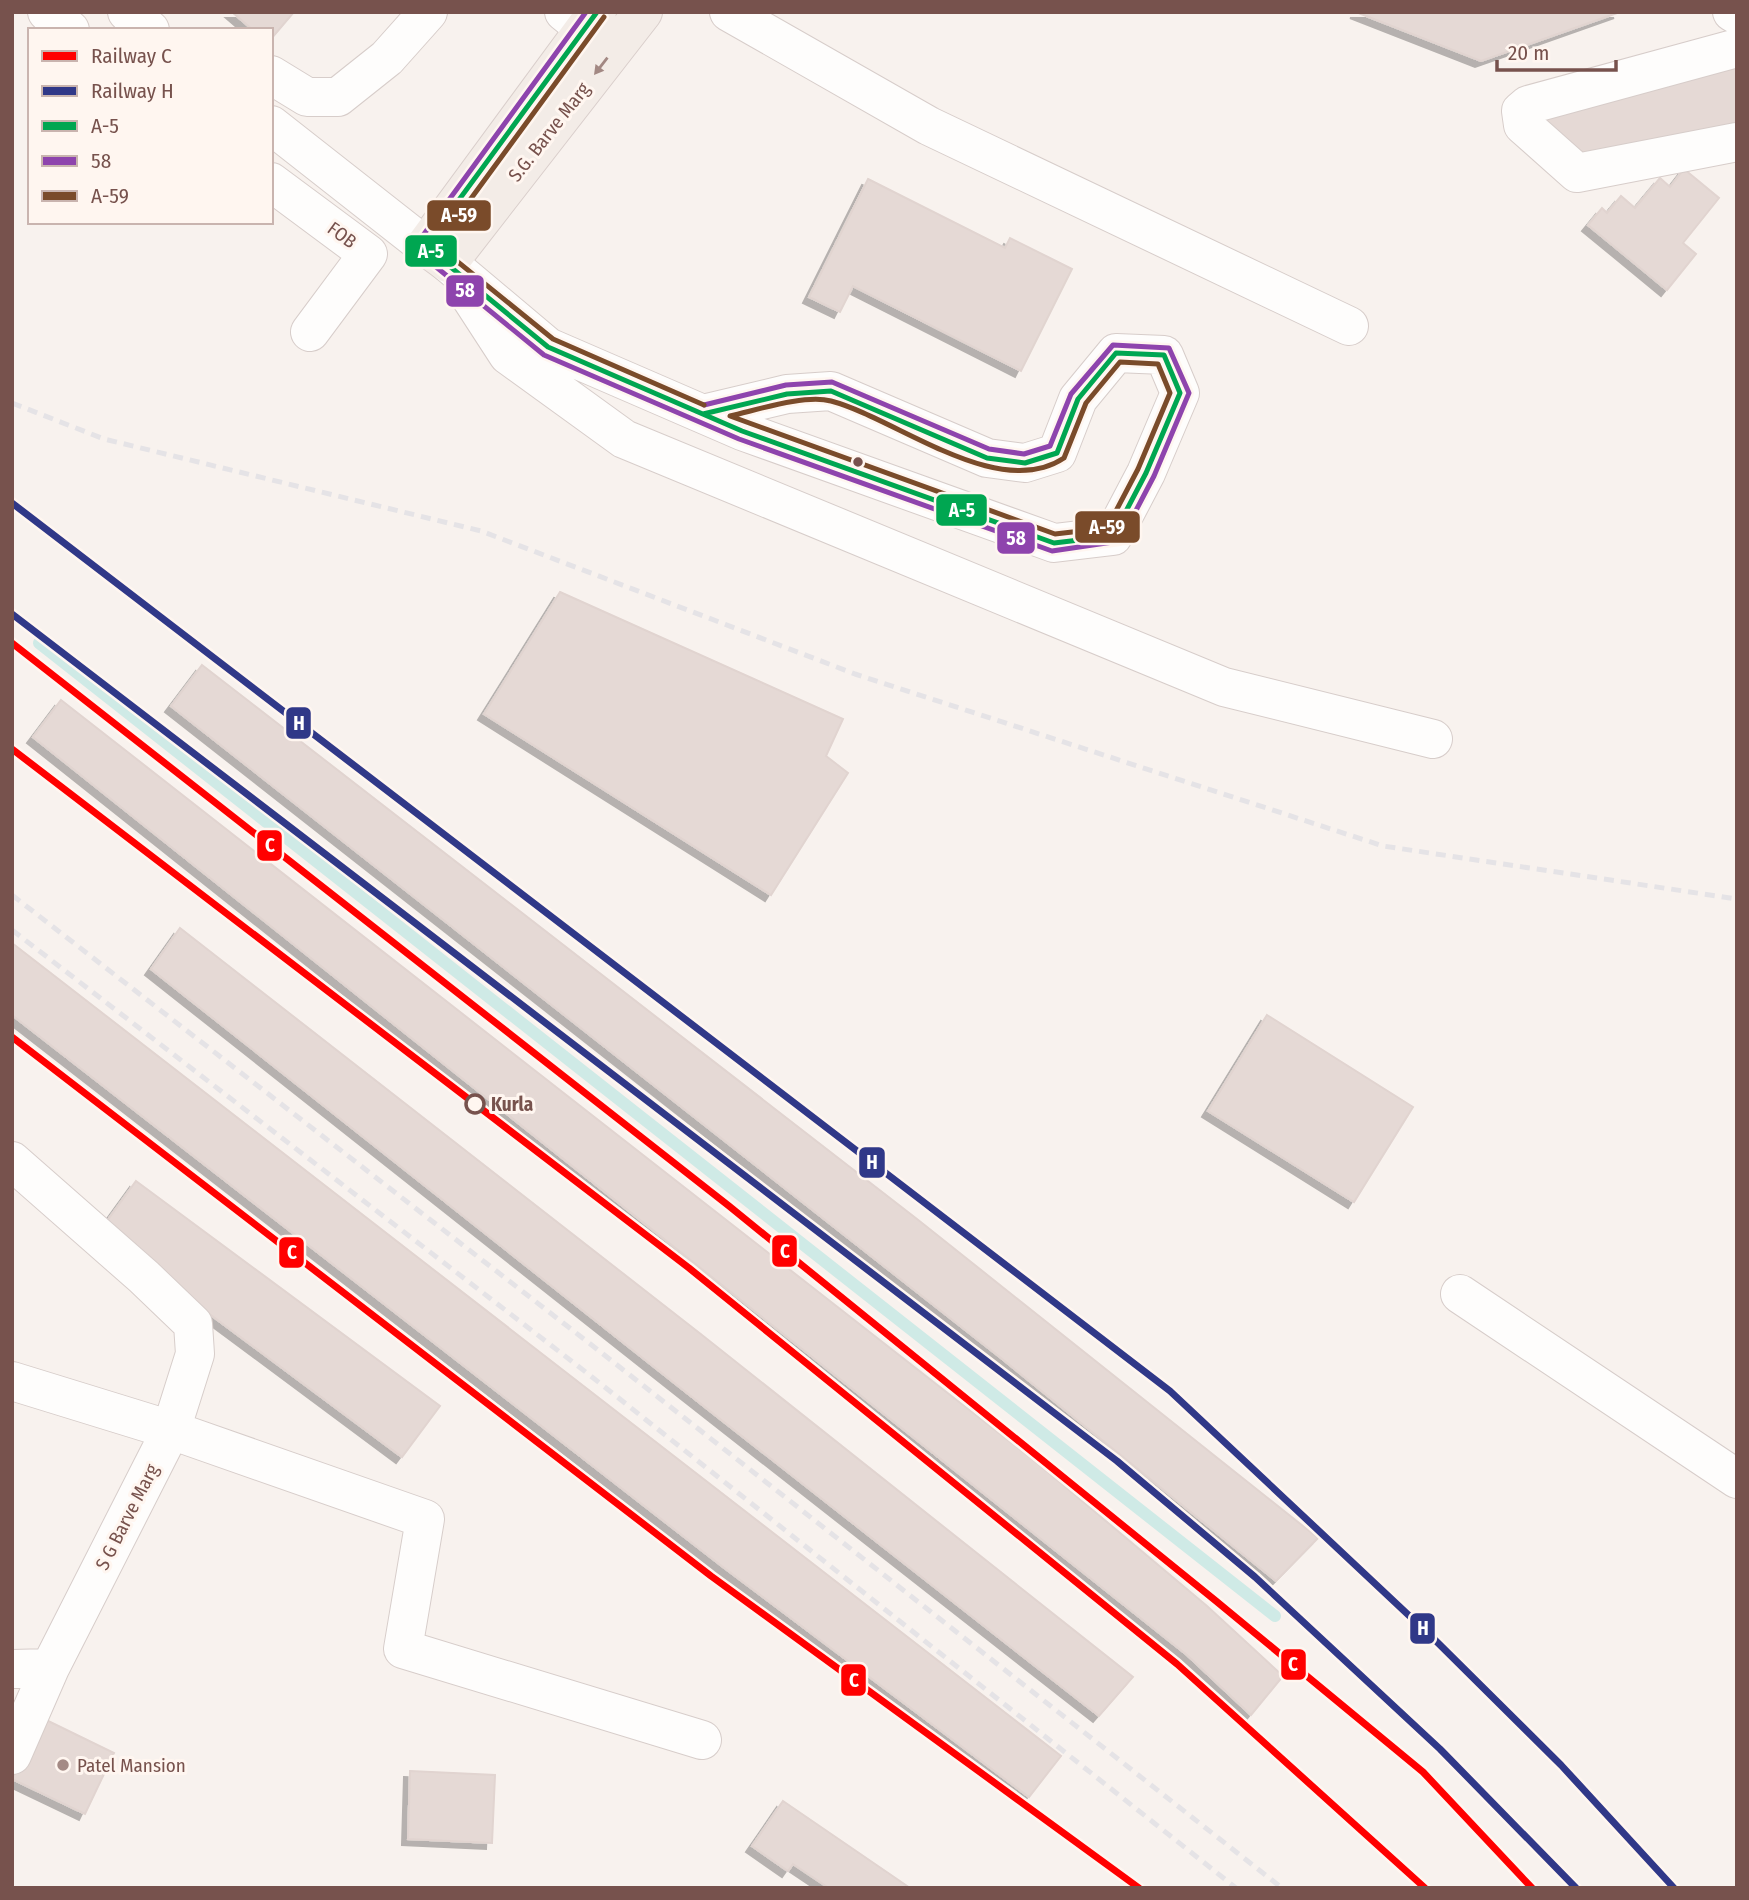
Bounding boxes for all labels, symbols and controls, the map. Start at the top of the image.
legend [28,28,273,224]
scale bar [1497,28,1616,72]
text: 20 m [1508,40,1549,66]
text: Railway C [91,43,172,69]
one-way arrow [594,57,608,75]
text: Railway H [91,78,174,104]
street label: S.G. Barve Marg [503,78,595,186]
text: A-5 [91,113,119,139]
text: 58 [91,148,111,174]
text: A-59 [91,183,129,209]
line badge: A-59 [426,199,492,232]
text: A-59 [440,204,477,227]
street label: FOB [323,217,361,253]
line badge: A-5 [404,234,458,268]
text: A-5 [417,240,444,263]
line badge: 58 [445,274,485,308]
text: 58 [455,279,475,302]
unlabelled marker [851,455,865,469]
line badge: A-5 [935,493,988,527]
text: A-5 [948,499,975,522]
line badge: A-59 [1074,510,1141,544]
text: A-59 [1088,516,1125,539]
line badge: 58 [996,521,1036,555]
text: 58 [1006,527,1026,550]
line badge: H [285,706,312,740]
text: H [293,712,305,735]
line badge: C [256,829,283,862]
text: C [265,834,275,857]
place label: Kurla [491,1093,533,1116]
marker: Kurla [465,1094,485,1114]
line badge: H [858,1146,886,1179]
text: H [866,1151,878,1174]
line badge: C [771,1234,798,1268]
line badge: C [278,1236,305,1269]
text: C [780,1240,790,1263]
text: C [287,1241,297,1264]
street label: S G Barve Marg [90,1460,164,1574]
line badge: H [1409,1612,1436,1645]
text: H [1417,1617,1429,1640]
line badge: C [1280,1648,1307,1681]
text: C [1288,1653,1298,1676]
line badge: C [840,1663,867,1697]
text: C [849,1669,859,1692]
place label: Patel Mansion [77,1754,186,1777]
marker: Patel Mansion [55,1757,71,1773]

